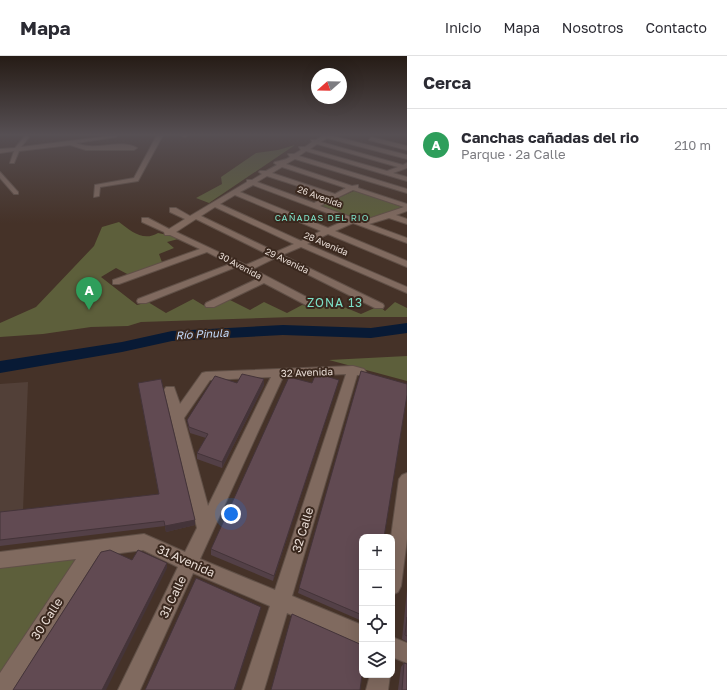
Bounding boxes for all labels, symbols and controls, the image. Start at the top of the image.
text: Mapa [20,16,71,39]
text: Inicio [445,19,481,36]
text: Mapa [503,19,540,36]
text: Nosotros [562,19,623,36]
text: Contacto [645,19,707,36]
north arrow [311,68,347,104]
text: Cerca [423,72,471,93]
text: Canchas cañadas del rio [461,128,639,146]
text: A [431,137,441,153]
text: 210 m [674,137,711,153]
text: Parque · 2a Calle [461,146,566,162]
street label: 26 Avenida [296,183,344,210]
district label: CAÑADAS DEL RIO [275,212,369,223]
street label: 28 Avenida [302,229,350,258]
street label: 29 Avenida [264,245,311,276]
street label: 30 Avenida [217,250,264,282]
pin: A [76,277,102,310]
district label: ZONA 13 [307,295,363,310]
water label: Río Pinula [175,326,230,341]
street label: 32 Avenida [281,365,333,379]
your location [221,504,241,524]
street label: 32 Calle [289,505,316,554]
map controls [359,534,395,678]
button: + [359,534,395,570]
street label: 31 Avenida [155,541,217,580]
button: − [359,570,395,606]
street label: 31 Calle [156,573,189,620]
street label: 30 Calle [28,595,66,642]
button: locate [359,606,395,642]
button: layers [359,642,395,678]

